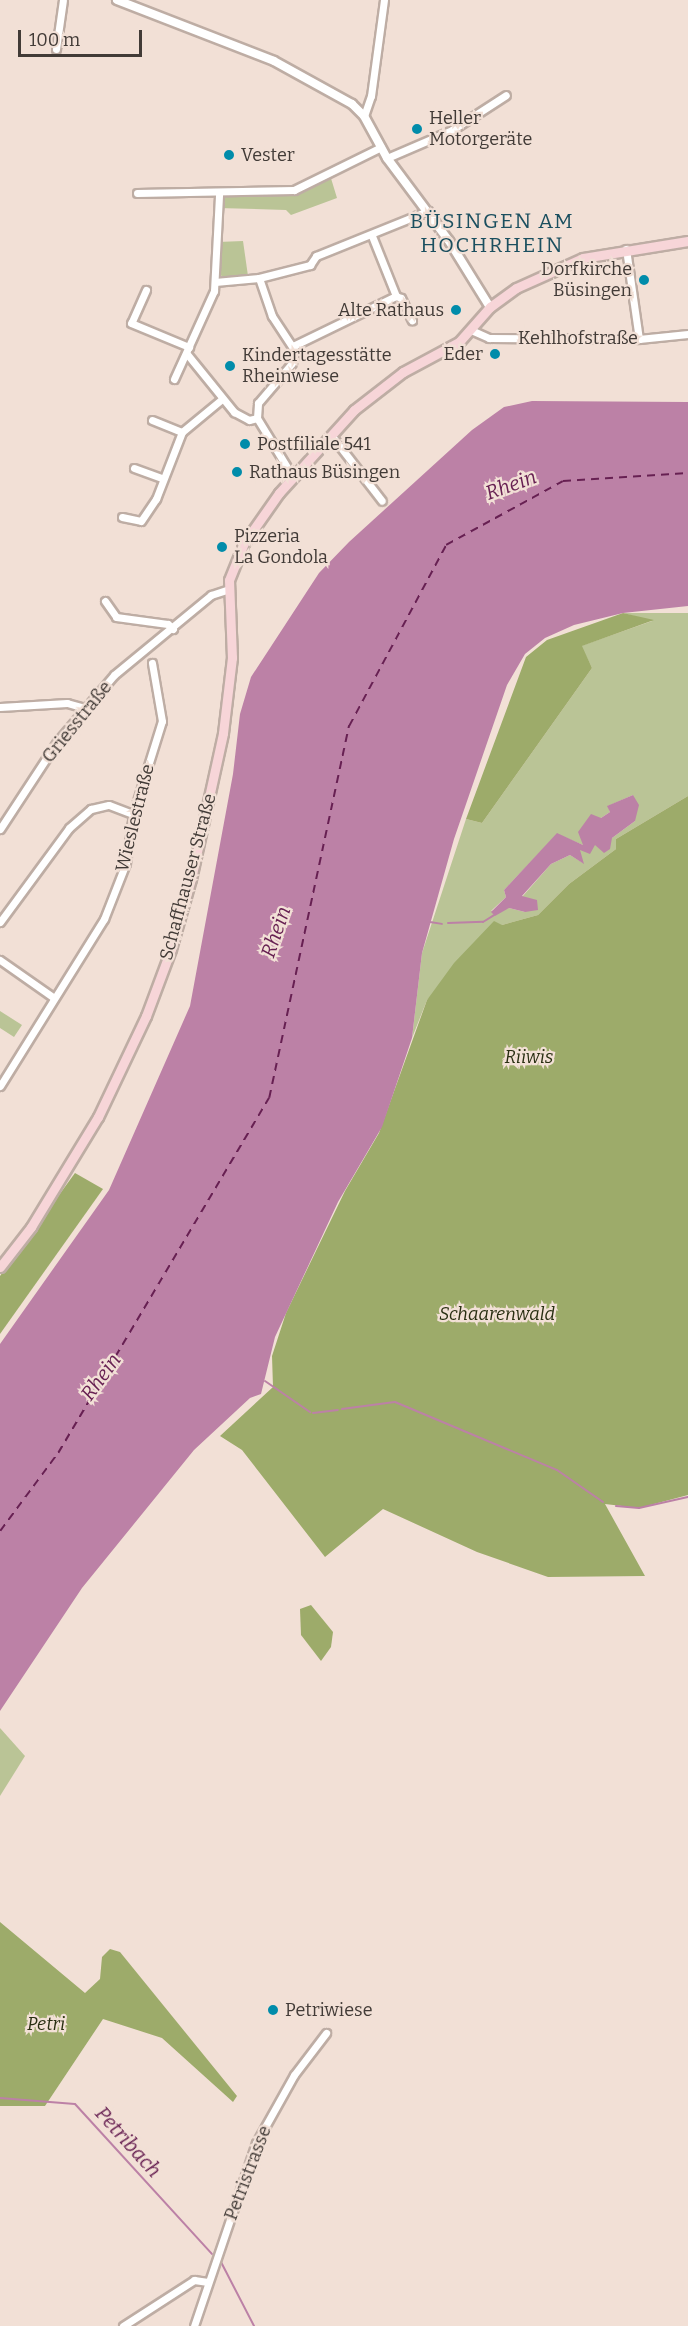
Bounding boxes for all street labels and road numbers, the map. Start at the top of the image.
street label: Kehlhofstraße [518,327,638,349]
street label: Griesstraße [38,677,116,767]
street label: Wieslestraße [111,762,159,874]
street label: Schaffhauser Straße [155,791,221,963]
street label: Petristrasse [220,2123,276,2223]

